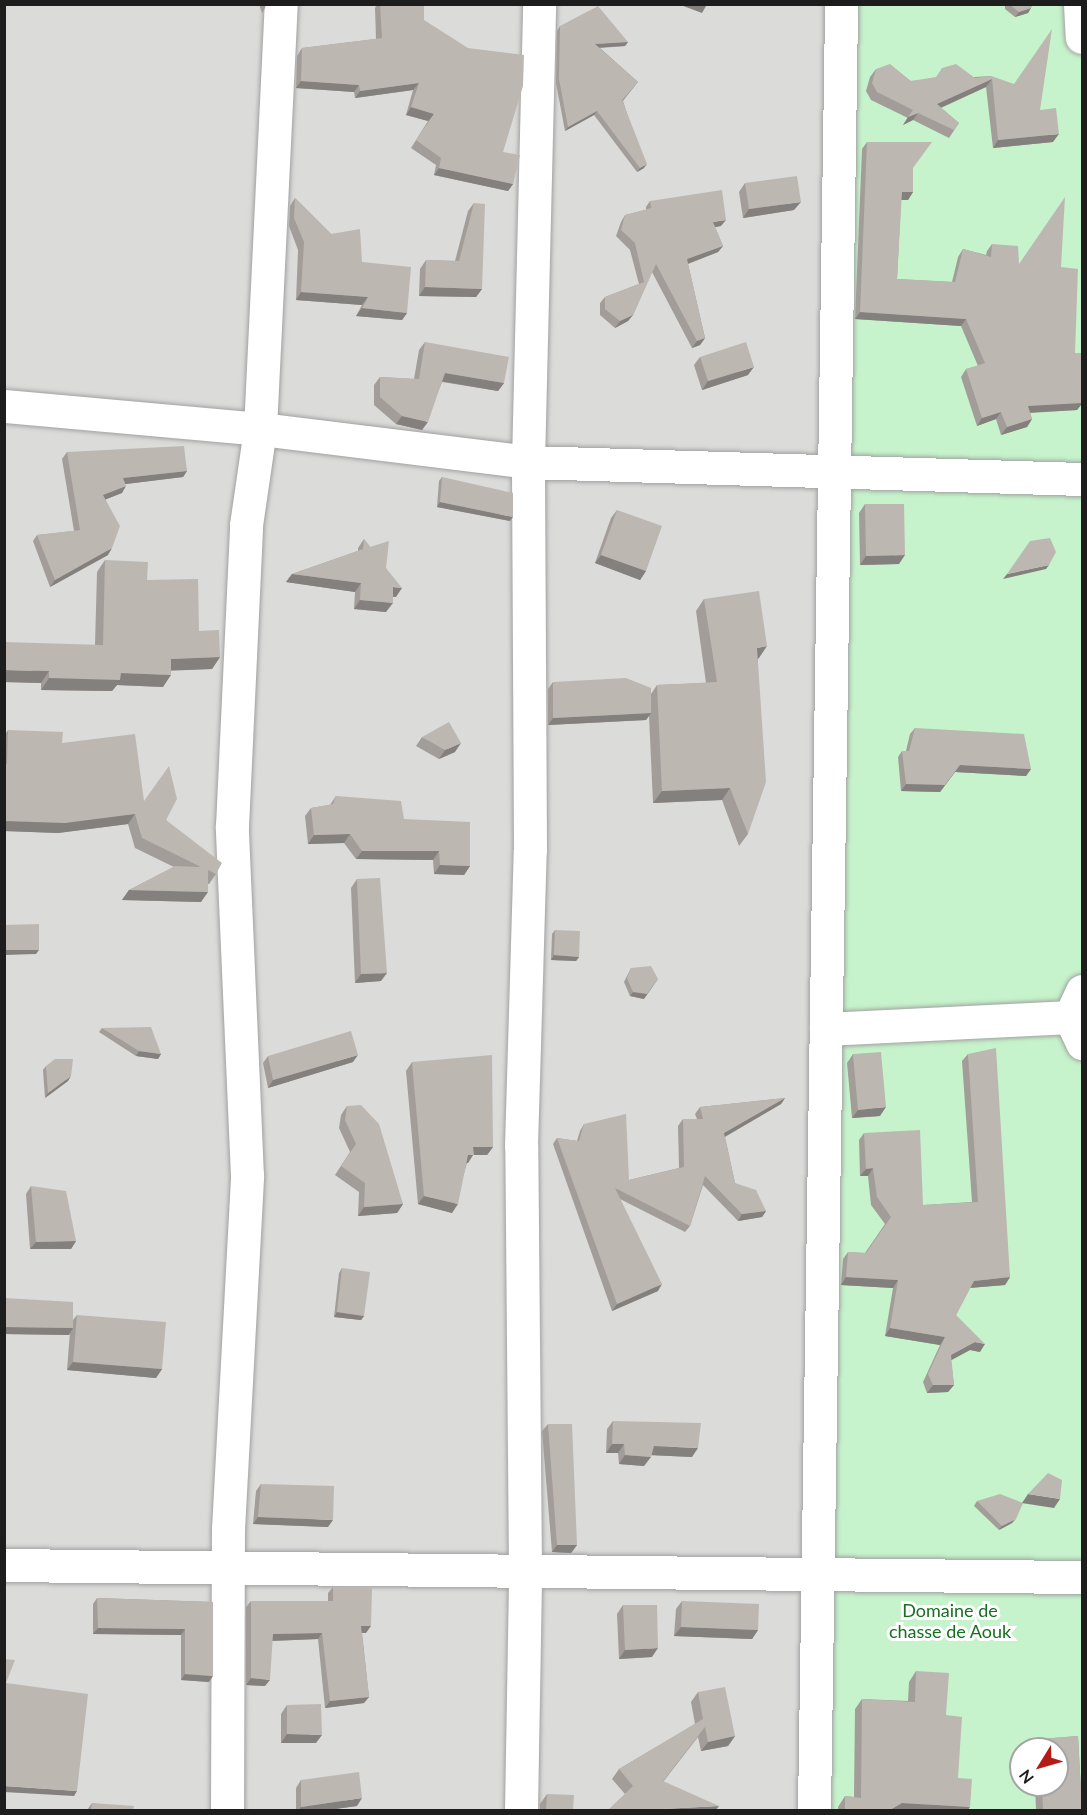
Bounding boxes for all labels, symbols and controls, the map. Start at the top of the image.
park label: Domaine de chasse de Aouk [889,1600,1011,1642]
north arrow [1009,1737,1069,1797]
text: N [1015,1766,1037,1788]

